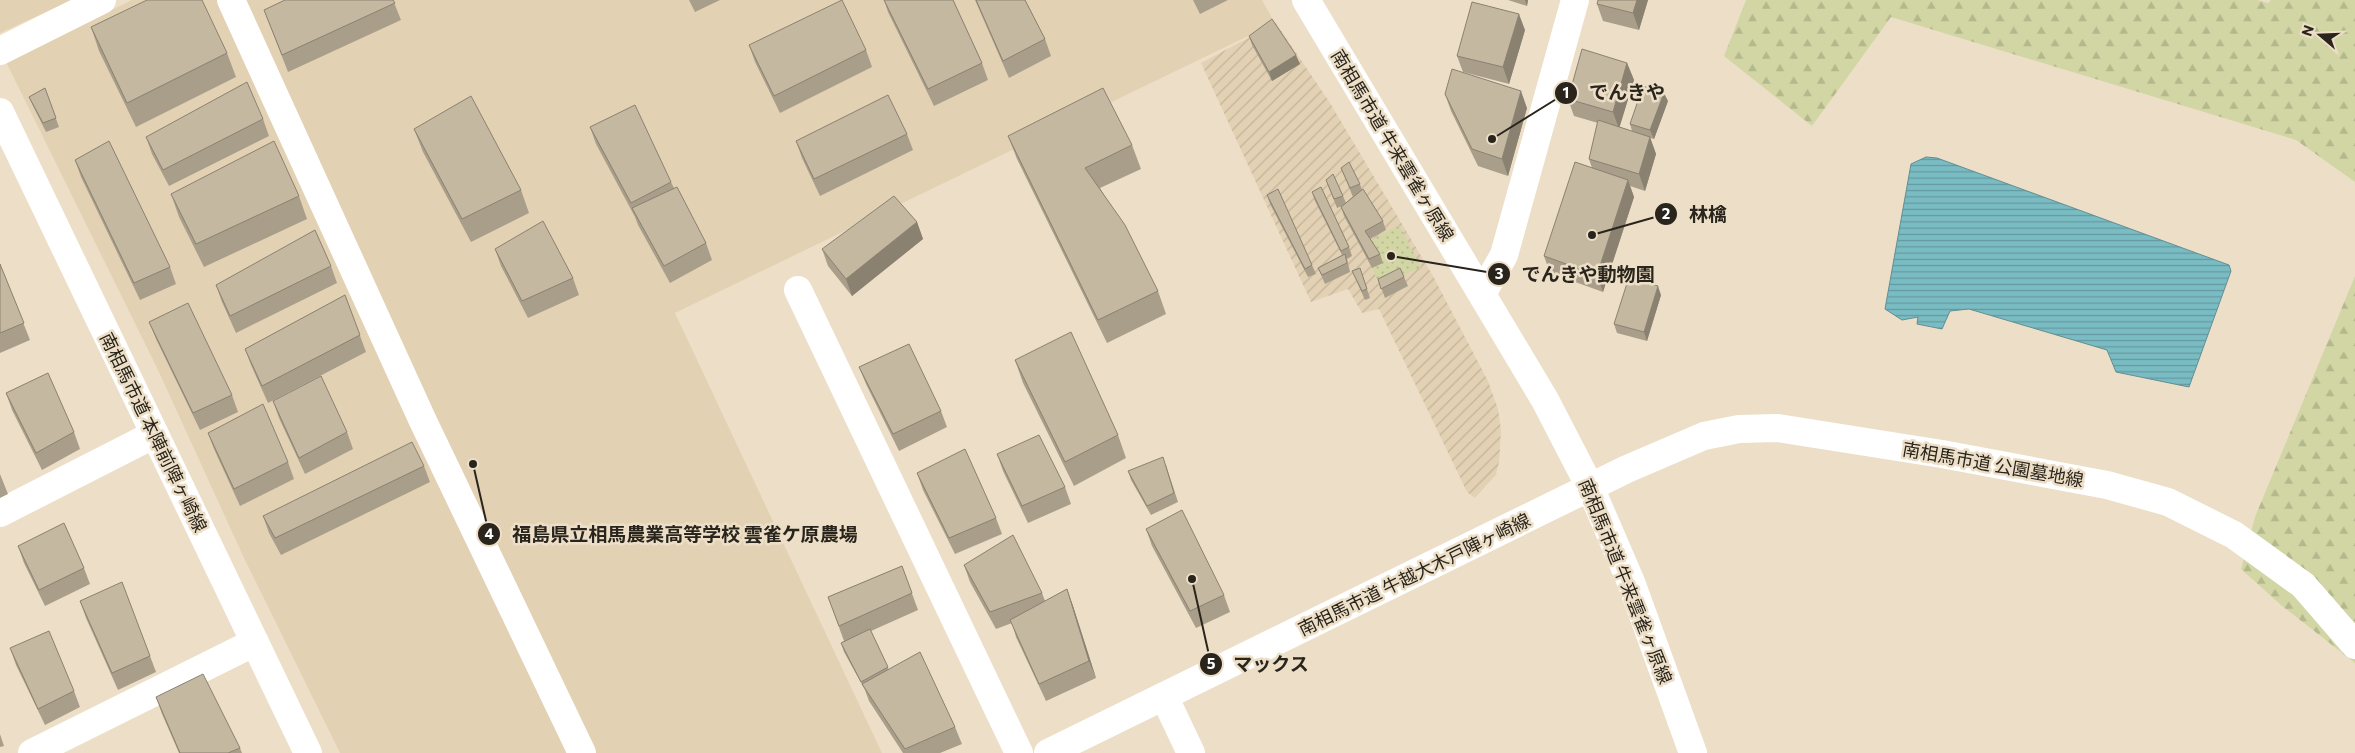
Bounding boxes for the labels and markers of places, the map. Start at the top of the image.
callout: でんきや [1554,76,1675,110]
callout: 林檎 [1654,197,1737,231]
callout: でんきや動物園 [1487,257,1665,291]
callout: 福島県立相馬農業高等学校 雲雀ケ原農場 [477,517,867,551]
callout: マックス [1198,647,1319,681]

